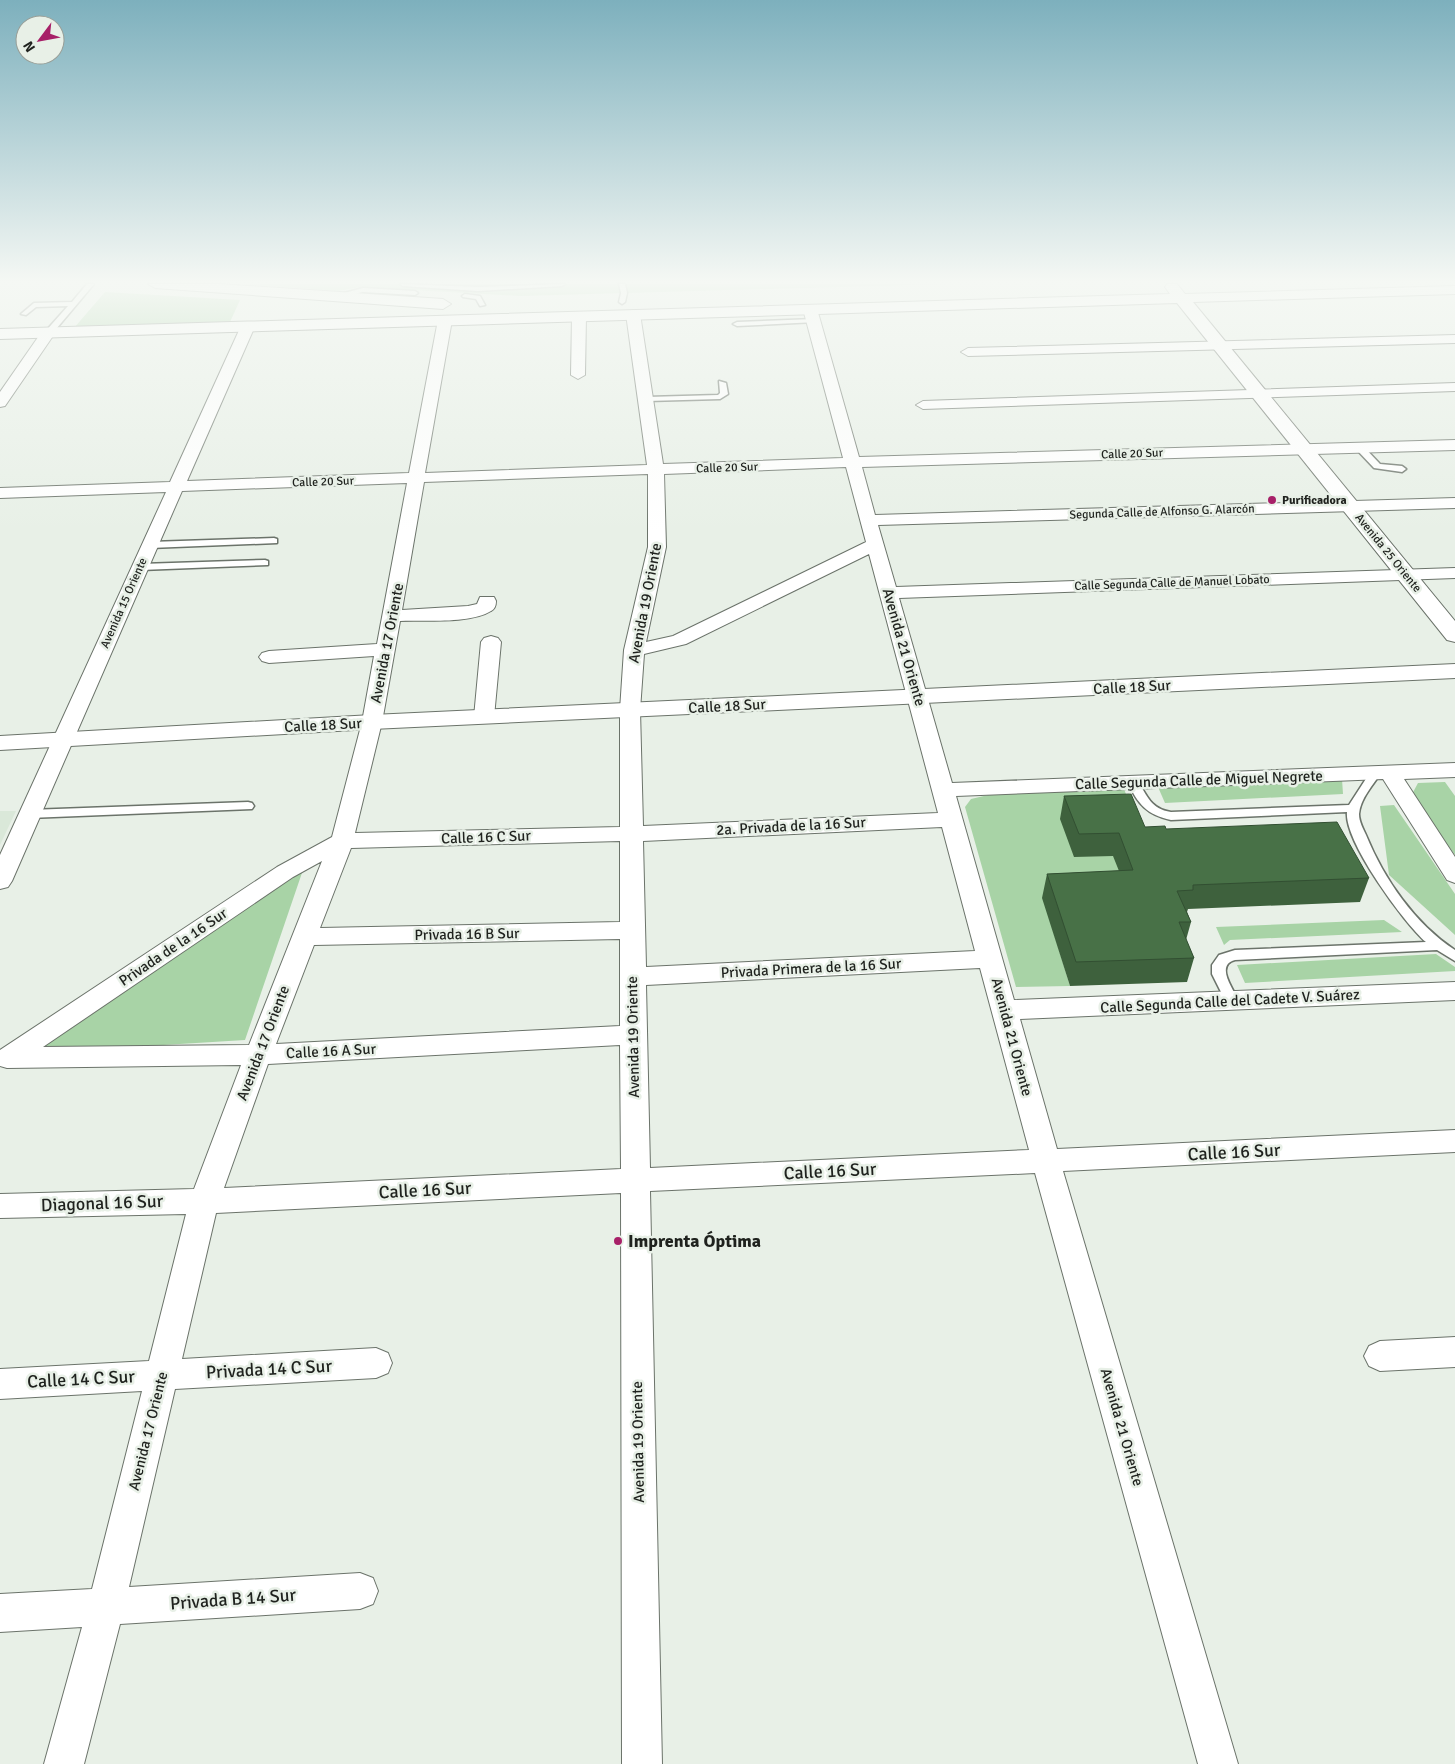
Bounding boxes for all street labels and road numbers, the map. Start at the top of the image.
street label: Calle 20 Sur [1101,445,1164,463]
street label: Calle 20 Sur [696,459,759,477]
street label: Calle 20 Sur [292,473,355,491]
street label: Segunda Calle de Alfonso G. Alarcón [1069,501,1255,523]
street label: Avenida 25 Oriente [1352,510,1424,596]
street label: Avenida 19 Oriente [625,542,665,664]
street label: Avenida 15 Oriente [97,555,151,651]
street label: Calle Segunda Calle de Manuel Lobato [1074,572,1270,594]
street label: Avenida 17 Oriente [367,582,407,704]
street label: Avenida 21 Oriente [879,586,929,708]
street label: Calle 18 Sur [1093,676,1172,698]
street label: Calle 18 Sur [688,695,767,717]
street label: Calle 18 Sur [284,714,363,736]
street label: Calle Segunda Calle de Miguel Negrete [1075,767,1323,793]
street label: 2a. Privada de la 16 Sur [716,813,867,839]
street label: Calle 16 C Sur [441,826,532,848]
street label: Privada de la 16 Sur [115,904,231,990]
street label: Privada 16 B Sur [414,924,520,944]
street label: Privada Primera de la 16 Sur [720,954,902,982]
street label: Avenida 19 Oriente [623,976,643,1098]
street label: Avenida 21 Oriente [988,976,1036,1098]
street label: Avenida 17 Oriente [233,983,293,1103]
street label: Calle Segunda Calle del Cadete V. Suárez [1100,985,1361,1017]
street label: Calle 16 A Sur [286,1040,377,1062]
street label: Calle 16 Sur [1187,1139,1281,1165]
street label: Calle 16 Sur [783,1158,877,1184]
street label: Calle 16 Sur [378,1177,472,1203]
street label: Diagonal 16 Sur [40,1190,164,1216]
street label: Privada 14 C Sur [205,1355,333,1383]
street label: Calle 14 C Sur [27,1365,136,1393]
street label: Avenida 21 Oriente [1097,1366,1147,1488]
street label: Avenida 17 Oriente [125,1370,171,1492]
street label: Avenida 19 Oriente [628,1381,648,1503]
street label: Privada B 14 Sur [169,1584,297,1614]

